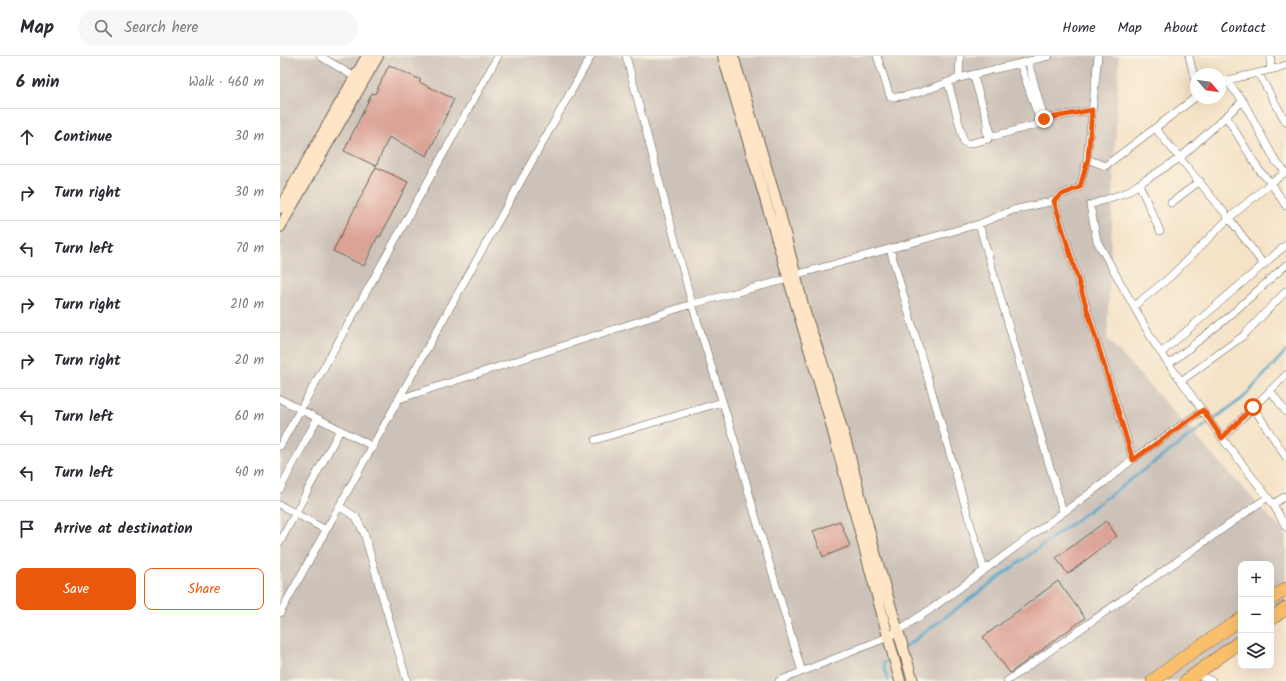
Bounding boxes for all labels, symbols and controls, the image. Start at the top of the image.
search box [78,10,358,46]
text: Map [20,13,54,43]
text: Search here [124,16,198,40]
icon: search [92,17,114,39]
text: Home [1062,17,1096,39]
text: Map [1118,17,1142,39]
text: About [1164,17,1198,39]
text: Contact [1220,17,1266,39]
north arrow [1190,68,1226,104]
text: 6 min [16,69,60,96]
text: Walk · 460 m [188,72,264,93]
route end [1035,110,1053,128]
text: Continue [54,125,112,149]
icon: ahead [16,126,38,148]
text: 30 m [235,126,264,147]
text: Turn right [54,181,121,205]
icon: right [16,182,38,204]
text: 30 m [235,182,264,203]
text: Turn left [54,237,114,261]
icon: left [16,238,38,260]
text: 70 m [236,238,264,259]
text: Turn right [54,293,121,317]
icon: right [16,294,38,316]
text: 210 m [230,294,264,315]
text: Turn right [54,349,121,373]
icon: right [16,350,38,372]
text: 20 m [234,350,264,371]
route start [1244,398,1262,416]
text: Turn left [54,405,114,429]
icon: left [16,406,38,428]
text: 60 m [235,406,264,427]
text: Turn left [54,461,114,485]
icon: left [16,462,38,484]
text: 40 m [235,462,264,483]
text: Arrive at destination [54,517,193,541]
icon: arrive [16,518,38,540]
map controls [1238,561,1274,669]
button: + [1238,561,1274,597]
button: Save [16,568,136,610]
button: Share [144,568,264,610]
button: − [1238,597,1274,633]
button: layers [1238,633,1274,669]

